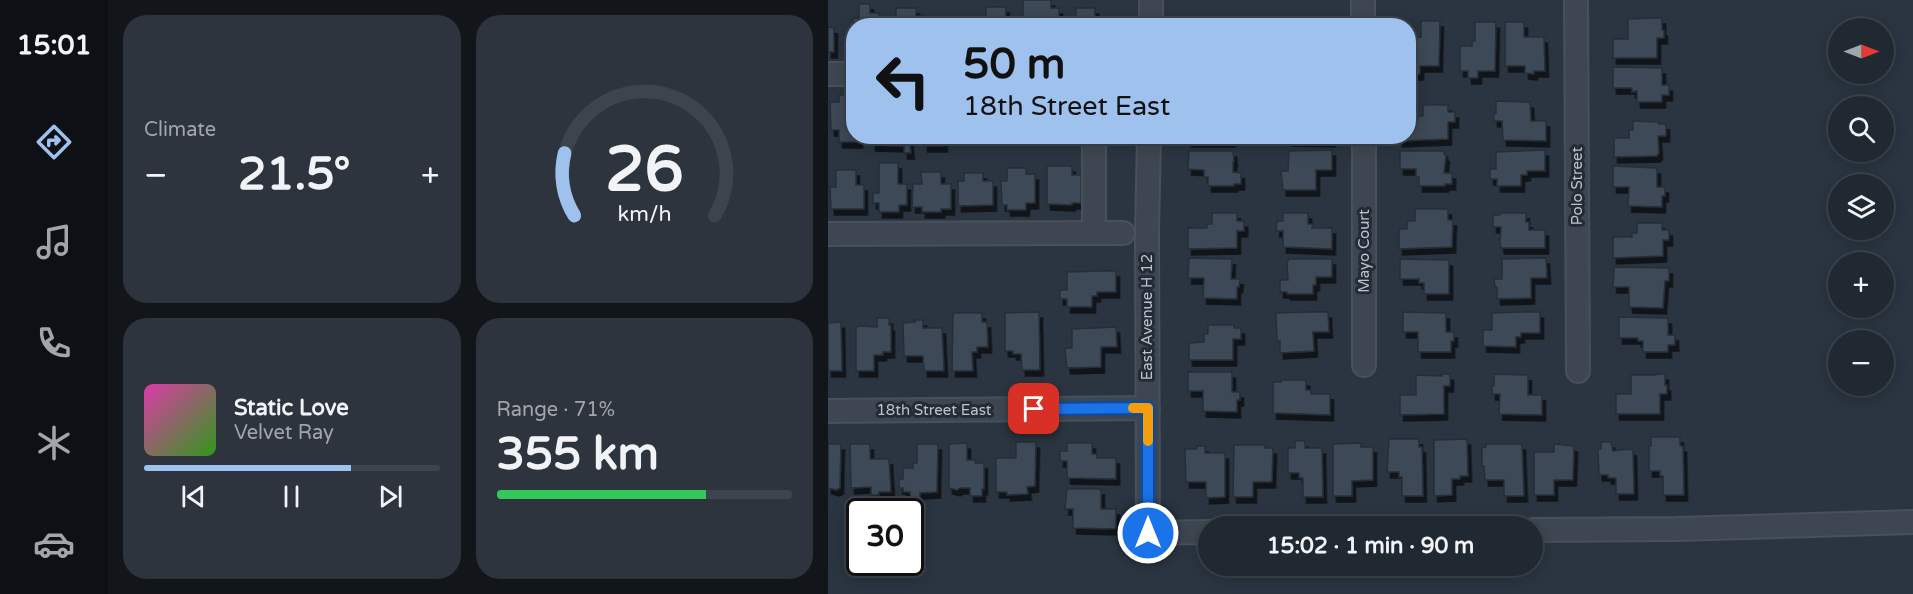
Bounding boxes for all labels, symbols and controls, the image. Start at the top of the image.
north arrow [1828,18,1894,84]
map controls [1828,18,1894,396]
text: 15:01 [17,29,91,62]
text: 50 m [963,39,1065,90]
icon: left [864,42,942,120]
text: 18th Street East [963,90,1170,123]
button: search [1828,96,1894,162]
text: Climate [144,118,216,142]
icon: directions [33,121,75,163]
text: 26 [605,133,683,208]
street label: Polo Street [1568,146,1586,225]
text: 21.5° [238,148,351,202]
text: − [144,156,168,195]
text: + [421,156,439,195]
button: layers [1828,174,1894,240]
text: km/h [617,201,671,227]
street label: Mayo Court [1355,209,1373,293]
icon: music [33,221,75,263]
button: + [1828,252,1894,318]
street label: East Avenue H 12 [1138,254,1156,380]
icon: phone [33,322,75,364]
button: − [1828,330,1894,396]
pin [1008,383,1059,434]
icon: arrive [1017,392,1050,425]
text: Static Love [234,395,349,421]
text: Range · 71% [497,398,615,422]
street label: 18th Street East [876,401,992,419]
text: Velvet Ray [234,421,334,445]
icon: climate [33,422,75,464]
text: 355 km [497,428,659,482]
icon: previous [177,480,210,513]
icon: pause [275,480,308,513]
icon: next [374,480,407,513]
speed limit sign: 30 [846,498,924,576]
position arrow [1116,501,1180,565]
icon: car [33,523,75,565]
text: 15:02 · 1 min · 90 m [1267,533,1474,559]

